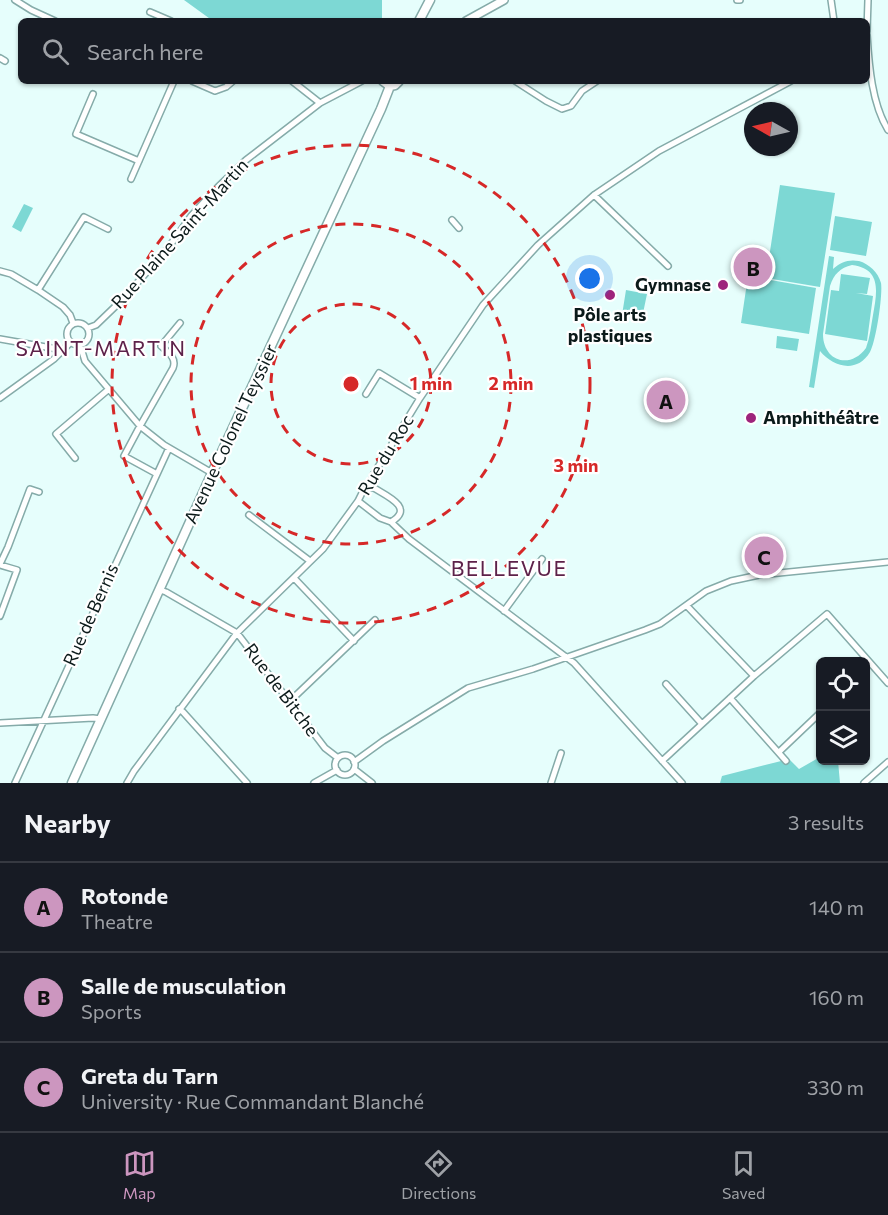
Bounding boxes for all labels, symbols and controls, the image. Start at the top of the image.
search box [18,18,870,84]
icon: search [39,35,72,68]
text: Search here [87,38,203,65]
north arrow [744,102,798,156]
street label: Rue Plaine Saint-Martin [106,154,252,313]
pin: B [734,244,772,290]
your location [575,264,604,293]
place label: Gymnase [635,273,711,295]
marker: Gymnase [716,278,730,292]
marker: Pôle arts plastiques [603,288,617,302]
place label: Pôle arts plastiques [568,303,652,346]
district label: SAINT-MARTIN [15,335,187,360]
street label: Avenue Colonel Teyssier [179,340,281,527]
text: 1 min [410,372,452,394]
text: 2 min [489,372,533,394]
centre of rings [341,374,361,394]
pin: A [646,378,686,422]
place label: Amphithéâtre [763,406,879,428]
street label: Rue du Roc [353,410,418,499]
marker: Amphithéâtre [744,411,758,425]
text: 3 min [553,454,599,476]
pin: C [744,534,783,578]
district label: BELLEVUE [451,555,567,580]
street label: Rue de Bernis [58,560,122,669]
street label: Rue de Bitche [240,639,324,740]
map controls [816,657,870,765]
button: locate [816,657,870,711]
button: layers [816,711,870,765]
text: Nearby [24,807,111,838]
text: 3 results [788,810,864,834]
text: Rotonde [81,882,168,909]
text: A [36,895,51,919]
text: 140 m [809,895,864,919]
text: Theatre [81,909,153,933]
text: Salle de musculation [81,972,286,999]
text: B [37,985,50,1009]
text: 160 m [809,985,864,1009]
text: Sports [81,999,142,1023]
text: Greta du Tarn [81,1062,218,1089]
text: C [37,1075,50,1099]
text: 330 m [807,1075,864,1099]
text: University · Rue Commandant Blanché [81,1089,424,1113]
tab: Map [123,1147,156,1202]
tab: Directions [401,1147,476,1202]
tab: Saved [722,1147,765,1202]

